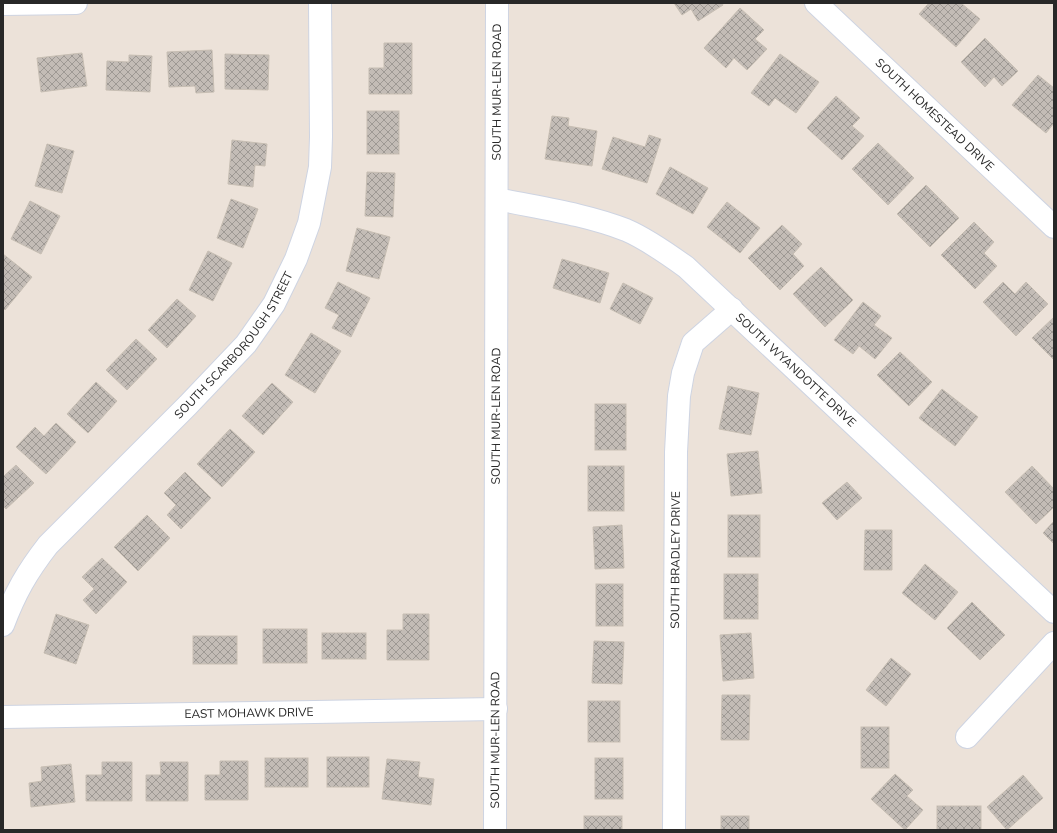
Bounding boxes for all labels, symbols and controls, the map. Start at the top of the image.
street label: SOUTH MUR-LEN ROAD [489,23,505,161]
street label: SOUTH HOMESTEAD DRIVE [872,55,998,175]
street label: SOUTH SCARBOROUGH STREET [171,268,297,422]
street label: SOUTH WYANDOTTE DRIVE [732,309,860,430]
street label: SOUTH MUR-LEN ROAD [488,347,504,485]
street label: SOUTH BRADLEY DRIVE [667,491,684,629]
street label: SOUTH MUR-LEN ROAD [487,671,503,809]
street label: EAST MOHAWK DRIVE [184,704,314,722]

